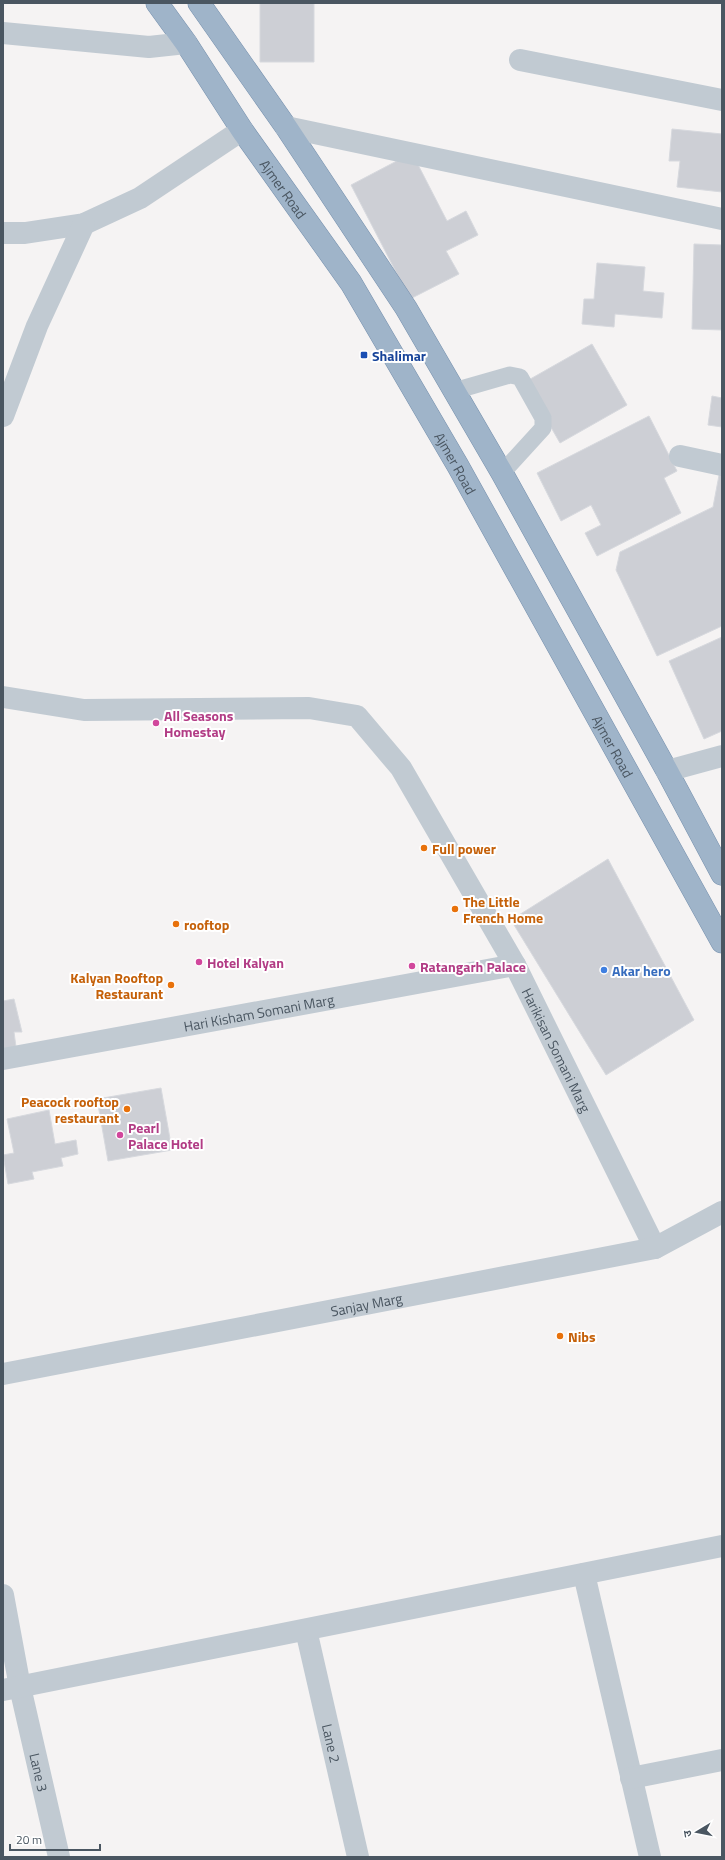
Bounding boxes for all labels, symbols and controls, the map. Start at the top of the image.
street label: Ajmer Road [255,155,312,223]
place label: Shalimar [372,345,426,366]
marker: Shalimar [359,350,369,360]
street label: Ajmer Road [430,428,482,498]
place label: All Seasons Homestay [164,705,234,742]
street label: Ajmer Road [588,711,639,781]
marker: All Seasons Homestay [151,718,161,728]
place label: Full power [432,838,496,859]
marker: Full power [419,843,429,853]
place label: The Little French Home [463,891,543,928]
marker: The Little French Home [450,904,460,914]
place label: rooftop [184,914,230,935]
marker: rooftop [171,919,181,929]
place label: Hotel Kalyan [207,952,284,973]
place label: Ratangarh Palace [420,956,526,977]
marker: Hotel Kalyan [194,957,204,967]
place label: Akar hero [612,960,671,981]
marker: Ratangarh Palace [407,961,417,971]
marker: Akar hero [599,965,609,975]
place label: Kalyan Rooftop Restaurant [70,967,163,1004]
marker: Kalyan Rooftop Restaurant [166,980,176,990]
street label: Harikisan Somani Marg [517,984,597,1116]
street label: Hari Kisham Somani Marg [182,988,336,1036]
place label: Peacock rooftop restaurant [21,1091,119,1128]
marker: Peacock rooftop restaurant [122,1104,132,1114]
place label: Pearl Palace Hotel [128,1117,204,1154]
marker: Pearl Palace Hotel [115,1130,125,1140]
street label: Sanjay Marg [329,1287,404,1321]
place label: Nibs [568,1326,596,1347]
marker: Nibs [555,1331,565,1341]
street label: Lane 2 [317,1722,347,1765]
street label: Lane 3 [25,1751,54,1794]
north arrow [677,1812,717,1852]
scale bar [10,1826,100,1852]
text: उ [679,1829,696,1838]
text: 20 m [16,1830,42,1849]

